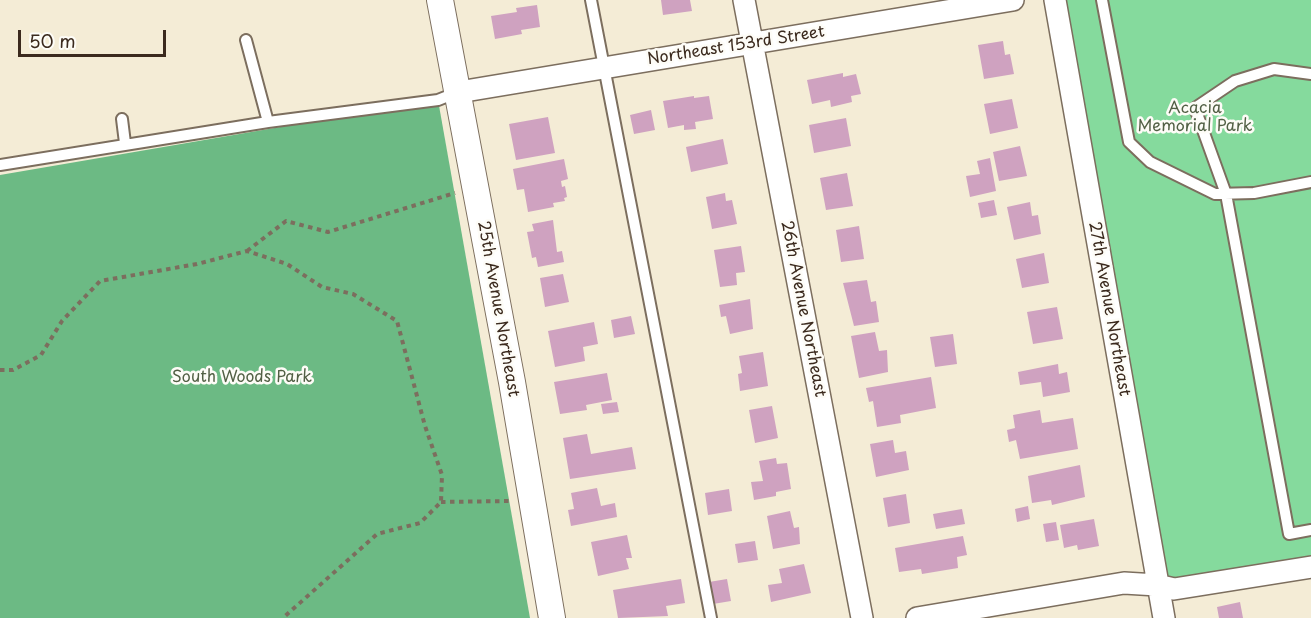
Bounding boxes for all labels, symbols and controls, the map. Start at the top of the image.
scale bar [21,18,170,56]
street label: Northeast 153rd Street [646,23,826,69]
text: 50 m [29,27,76,54]
park label: Acacia Memorial Park [1137,99,1253,137]
street label: 26th Avenue Northeast [776,219,830,399]
street label: 25th Avenue Northeast [473,220,523,398]
street label: 27th Avenue Northeast [1084,220,1134,398]
park label: South Woods Park [172,368,312,388]

